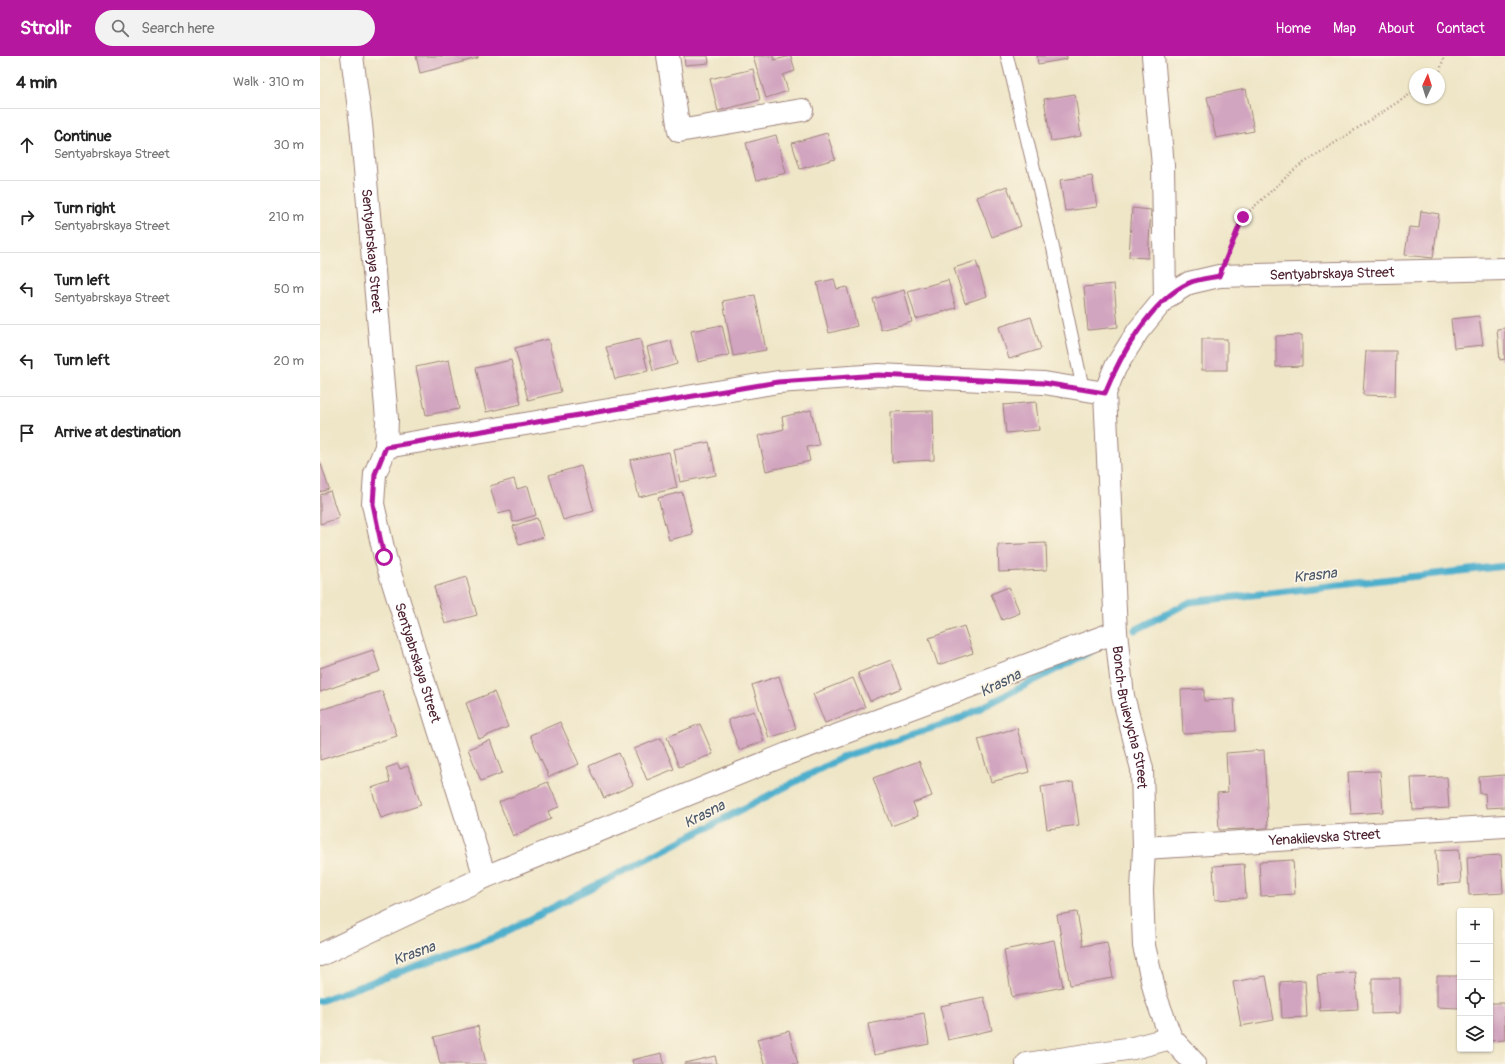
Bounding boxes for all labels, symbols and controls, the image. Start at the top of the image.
search box [95,10,375,46]
text: Strollr [20,16,71,40]
icon: search [109,17,131,39]
text: Search here [141,19,214,38]
text: Home [1276,20,1311,37]
text: Map [1333,20,1356,37]
text: About [1378,20,1414,37]
text: Contact [1436,20,1485,37]
north arrow [1409,68,1445,104]
text: 4 min [16,72,57,93]
text: Walk · 310 m [233,74,304,90]
text: Continue [54,127,112,146]
icon: ahead [16,134,38,156]
text: 30 m [274,137,304,153]
text: Sentyabrskaya Street [54,146,170,162]
street label: Sentyabrskaya Street [358,188,386,314]
text: Turn right [54,199,115,218]
icon: right [16,206,38,228]
route end [1234,208,1252,226]
text: 210 m [268,209,304,225]
text: Sentyabrskaya Street [54,218,170,234]
street label: Sentyabrskaya Street [1270,264,1395,284]
text: Turn left [54,271,110,290]
icon: left [16,278,38,300]
text: 50 m [274,281,304,297]
text: Sentyabrskaya Street [54,290,170,306]
icon: left [16,350,38,372]
text: Turn left [54,351,110,370]
text: 20 m [273,353,304,369]
icon: arrive [16,422,38,444]
text: Arrive at destination [54,423,181,442]
route start [375,548,393,566]
water label: Krasna [1292,563,1339,588]
street label: Sentyabrskaya Street [391,601,444,725]
street label: Bonch-Bruievycha Street [1109,645,1151,789]
water label: Krasna [977,665,1025,702]
water label: Krasna [681,796,729,833]
street label: Yenakiievska Street [1268,826,1381,849]
map controls [1457,908,1493,1052]
button: + [1457,908,1493,944]
water label: Krasna [390,937,439,970]
button: − [1457,944,1493,980]
button: locate [1457,980,1493,1016]
button: layers [1457,1016,1493,1052]

